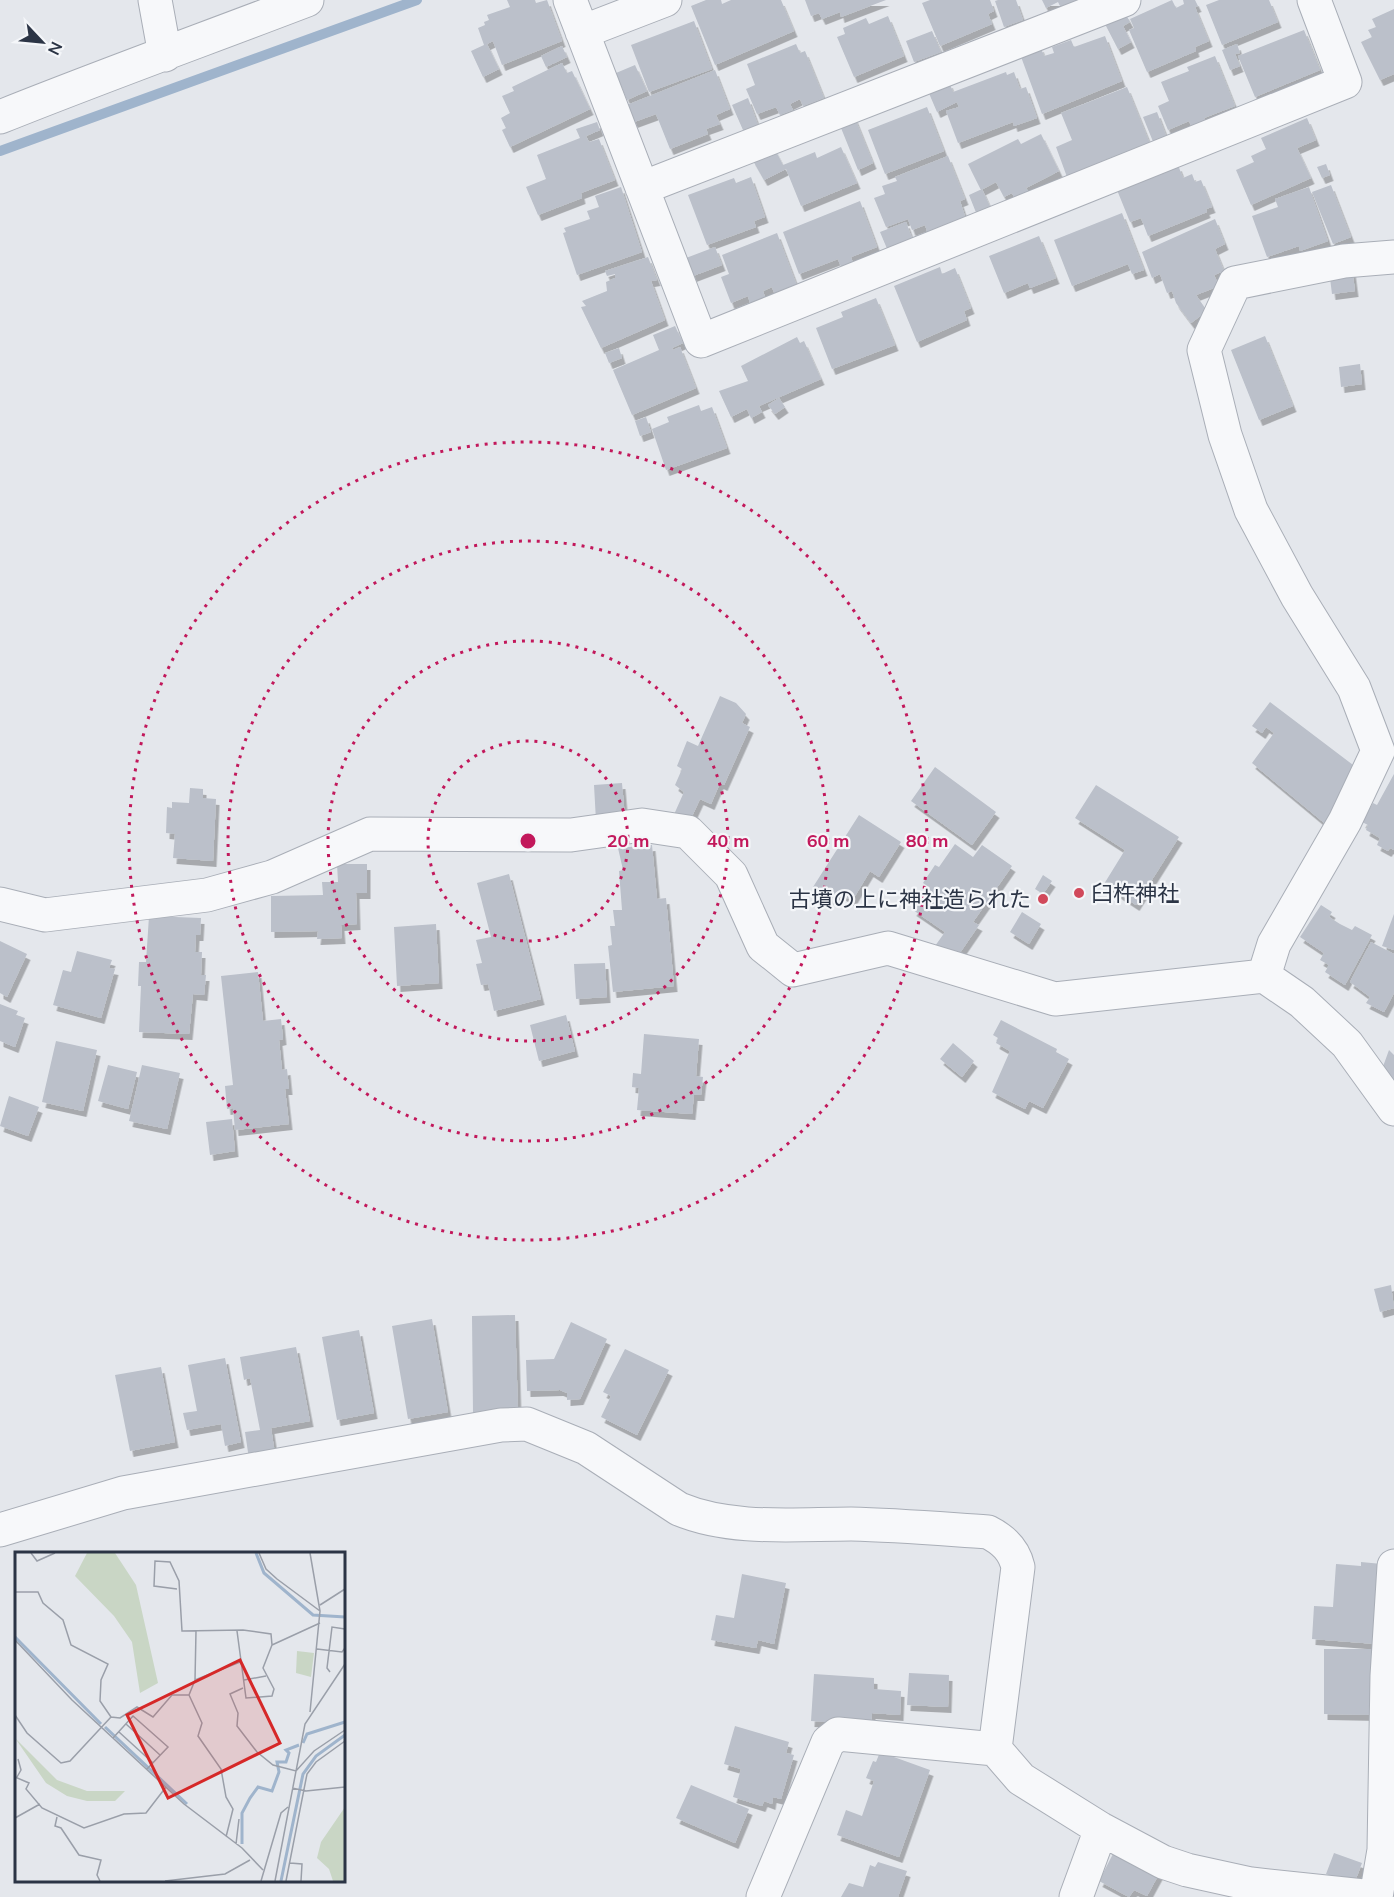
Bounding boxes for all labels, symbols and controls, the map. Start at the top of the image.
north arrow [12,12,72,72]
text: N [44,39,67,58]
text: 20 m [607,829,649,852]
text: 40 m [707,829,749,852]
text: 60 m [807,829,849,852]
text: 80 m [906,829,948,852]
centre of rings [518,831,538,851]
place label: 臼杵神社 [1091,879,1179,907]
place label: 古墳の上に神社造られた [789,885,1031,913]
marker: 臼杵神社 [1072,886,1086,900]
marker: 古墳の上に神社造られた [1036,892,1050,906]
inset map [15,1552,345,1882]

